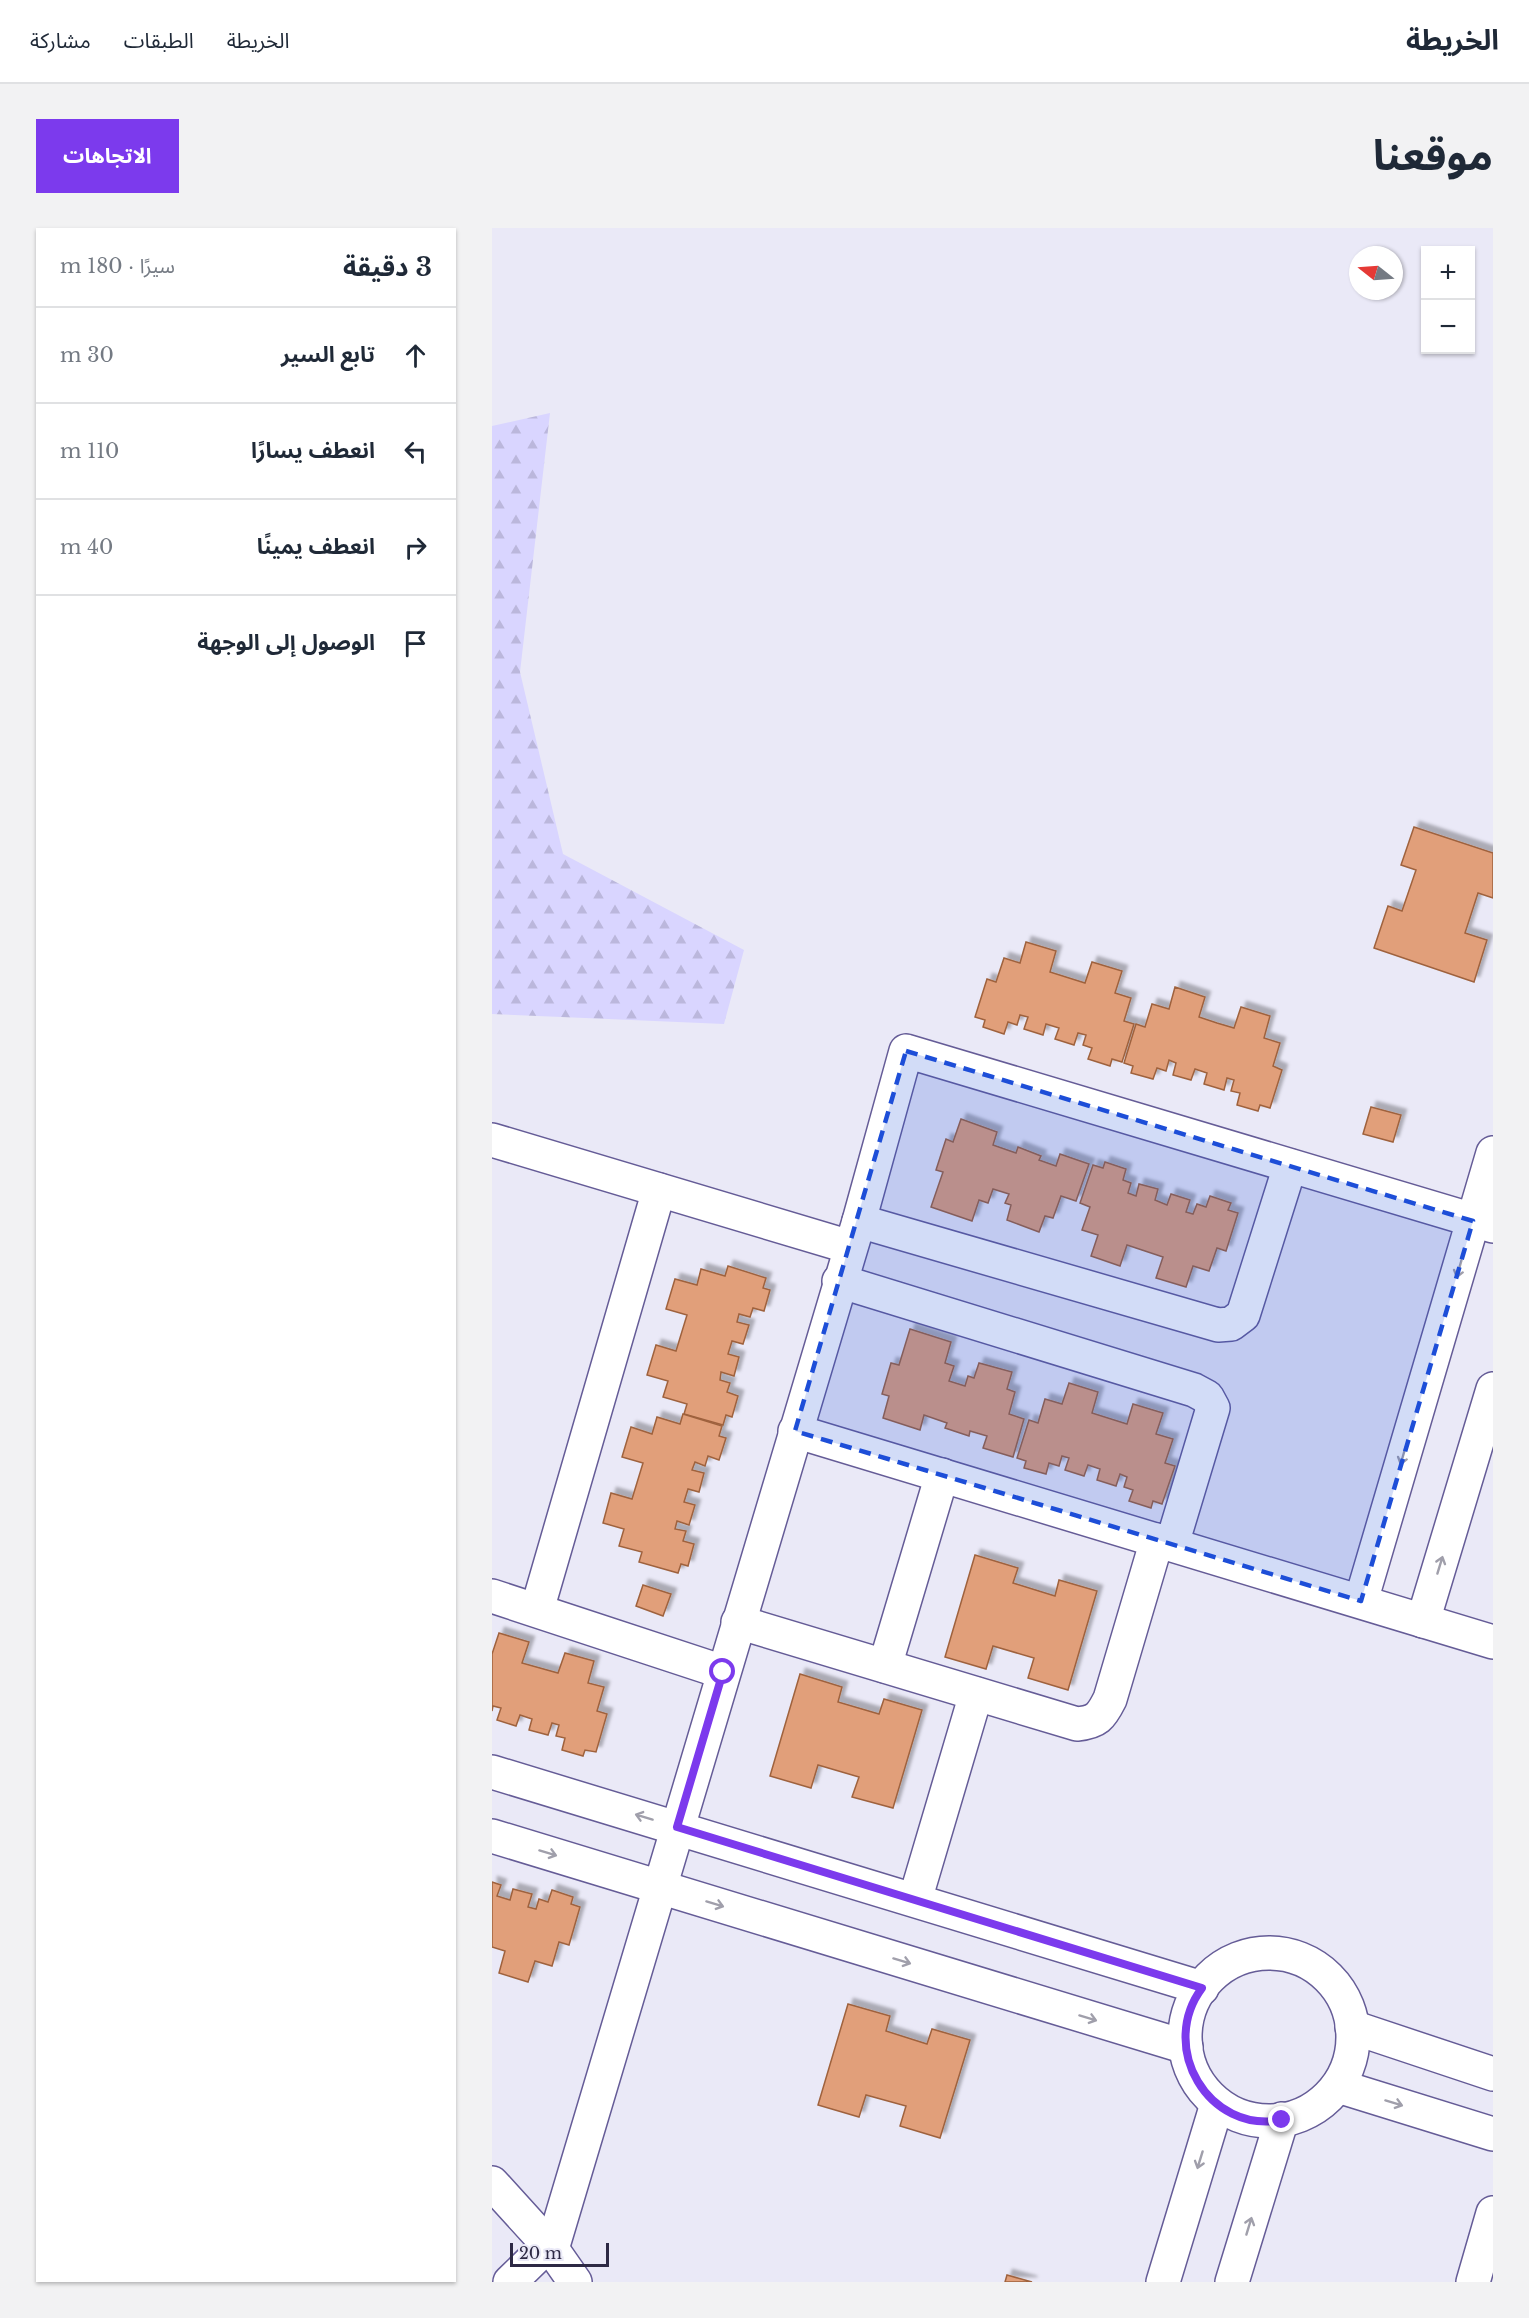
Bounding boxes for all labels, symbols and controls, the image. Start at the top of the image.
text: الخريطة [1406,23,1499,58]
text: مشاركة [30,28,91,54]
text: الطبقات [124,28,194,54]
text: الخريطة [227,28,290,54]
button: الاتجاهات [36,119,179,193]
text: موقعنا [1373,129,1493,181]
north arrow [1349,246,1403,300]
map controls [1421,246,1475,354]
button: + [1421,246,1475,300]
text: 3 دقيقة [343,251,432,283]
text: سيرًا · 180 m [60,254,175,278]
button: − [1421,300,1475,354]
icon: ahead [399,339,432,372]
text: تابع السير [281,341,375,368]
text: 30 m [60,343,114,367]
icon: left [399,435,432,468]
text: انعطف يسارًا [251,437,375,464]
text: 110 m [60,439,119,463]
icon: right [399,531,432,564]
text: انعطف يمينًا [257,533,375,560]
text: 40 m [60,535,113,559]
icon: arrive [399,627,432,660]
text: الوصول إلى الوجهة [197,629,375,656]
one-way arrow [1453,1260,1464,1279]
one-way arrow [1397,1447,1408,1466]
one-way arrow [1435,1556,1446,1575]
route start [709,1658,735,1684]
one-way arrow [635,1811,654,1822]
one-way arrow [538,1848,557,1859]
one-way arrow [705,1899,724,1910]
one-way arrow [892,1956,911,1967]
one-way arrow [1079,2013,1098,2024]
one-way arrow [1384,2099,1403,2110]
route end [1268,2106,1294,2132]
one-way arrow [1194,2150,1205,2169]
one-way arrow [1245,2217,1256,2236]
scale bar [510,2240,609,2268]
text: 20 m [519,2243,562,2263]

